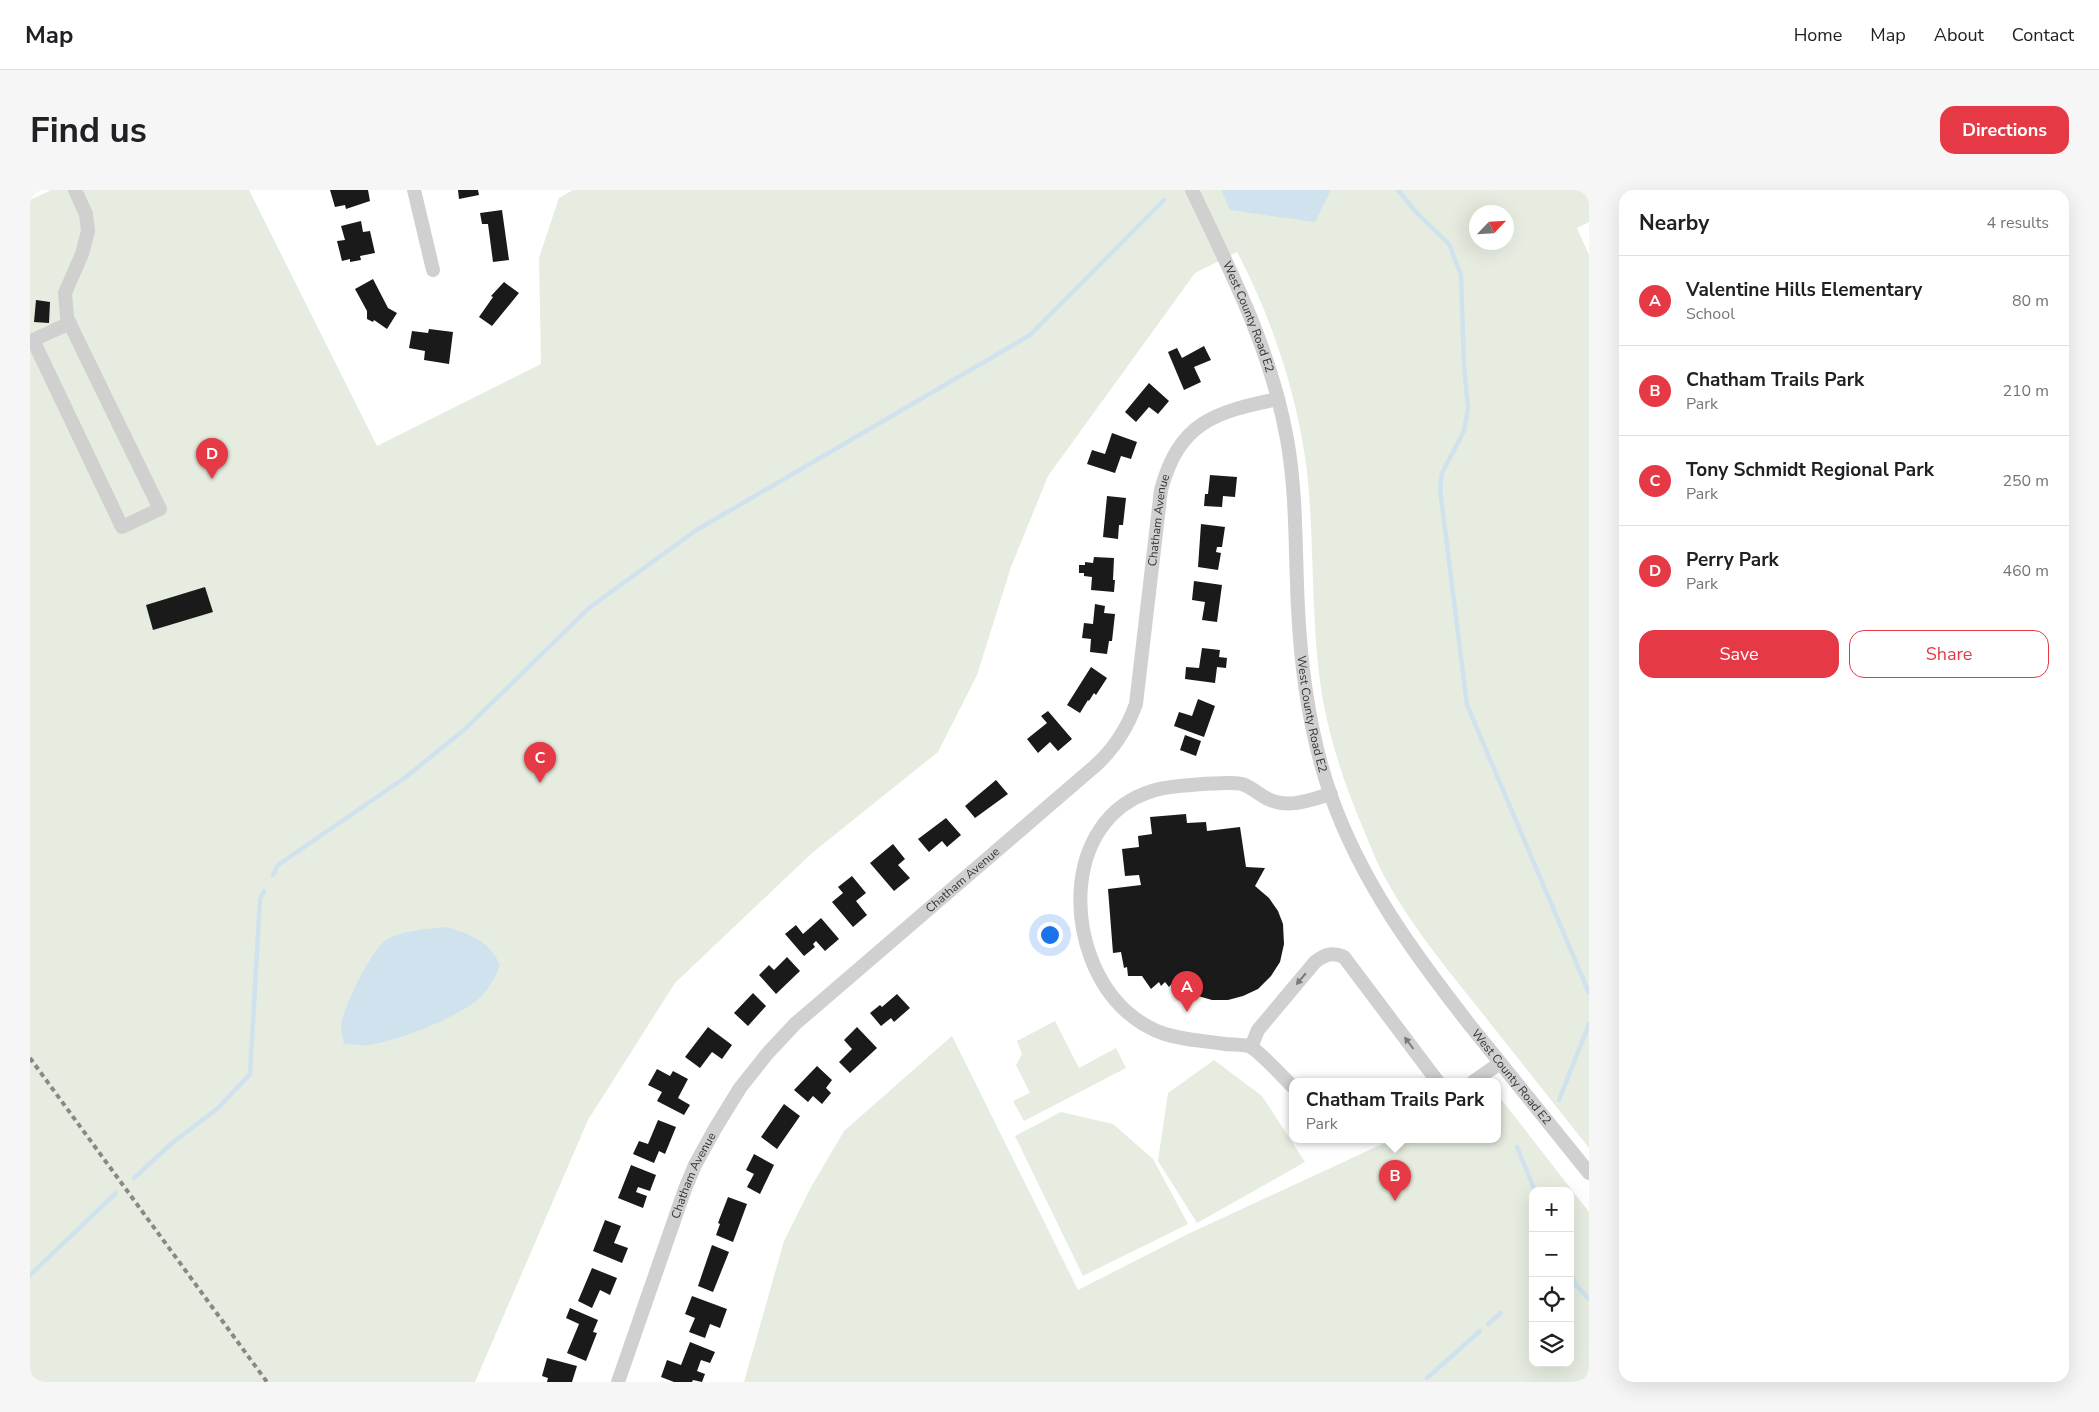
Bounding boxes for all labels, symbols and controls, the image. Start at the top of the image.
text: Map [25,19,73,51]
text: Home [1794,23,1842,47]
text: Map [1870,23,1906,47]
text: About [1934,23,1984,47]
text: Contact [2012,23,2074,47]
button: Directions [1940,106,2069,154]
text: Find us [30,107,147,154]
north arrow [1469,205,1514,250]
text: Nearby [1639,209,1709,237]
text: 4 results [1987,212,2049,234]
street label: West County Road E2 [1219,259,1278,374]
text: Valentine Hills Elementary [1686,277,1922,303]
text: A [1649,290,1661,312]
text: 80 m [2012,290,2049,312]
text: School [1686,303,1735,325]
text: Chatham Trails Park [1686,367,1864,393]
text: B [1649,380,1661,402]
text: 210 m [2002,380,2049,402]
text: Park [1686,393,1718,415]
pin: D [196,438,228,479]
text: Tony Schmidt Regional Park [1686,457,1934,483]
text: C [1650,470,1660,492]
text: 250 m [2002,470,2049,492]
street label: Chatham Avenue [1144,472,1173,567]
text: Park [1686,483,1718,505]
text: Perry Park [1686,547,1779,573]
text: D [1649,560,1661,582]
text: 460 m [2002,560,2049,582]
text: Park [1686,573,1718,595]
button: Save [1639,630,1839,678]
button: Share [1849,630,2049,678]
street label: West County Road E2 [1294,655,1331,774]
pin: C [524,742,556,783]
street label: Chatham Avenue [922,844,1003,916]
your location [1037,922,1063,948]
pin: A [1171,971,1203,1012]
one-way arrow [1295,973,1306,986]
street label: West County Road E2 [1468,1026,1555,1128]
one-way arrow [1404,1036,1414,1050]
popup [1289,1078,1501,1143]
text: Chatham Trails Park [1306,1087,1484,1113]
text: Park [1306,1113,1338,1135]
street label: Chatham Avenue [667,1129,719,1221]
pin: B [1379,1160,1411,1201]
map controls [1529,1187,1574,1367]
button: + [1529,1187,1574,1232]
button: − [1529,1232,1574,1277]
button: locate [1529,1277,1574,1322]
button: layers [1529,1322,1574,1367]

